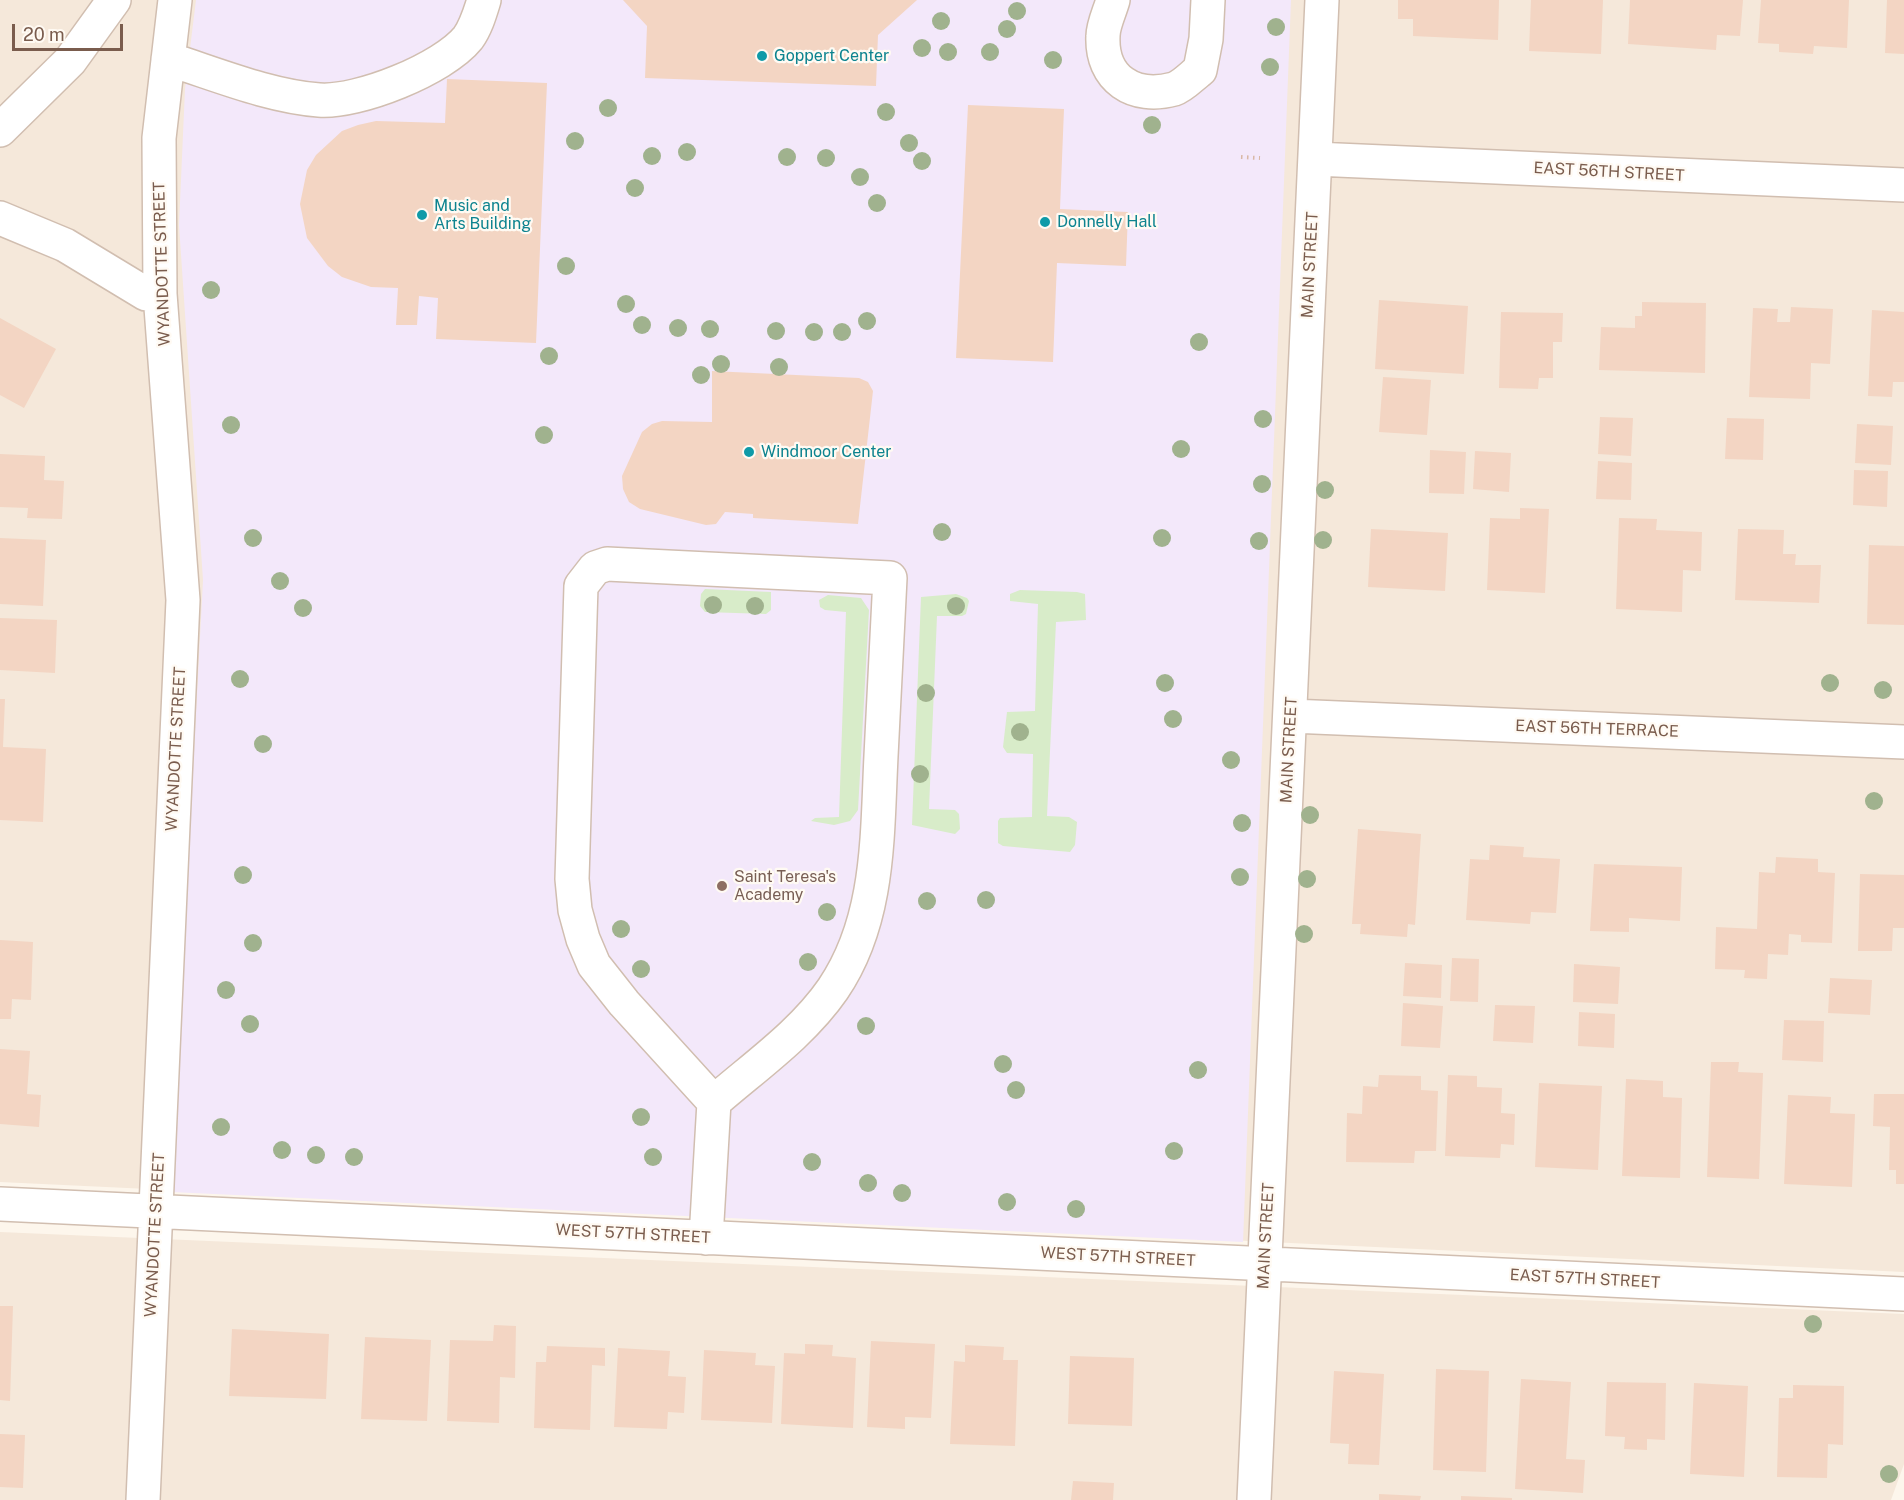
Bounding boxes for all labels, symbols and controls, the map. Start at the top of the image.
scale bar [15,12,126,50]
text: 20 m [23,24,65,45]
place label: Goppert Center [774,46,889,66]
marker: Goppert Center [755,49,769,63]
street label: EAST 56TH STREET [1533,158,1685,186]
street label: WYANDOTTE STREET [150,181,174,347]
place label: Music and Arts Building [434,196,531,234]
marker: Music and Arts Building [415,208,429,222]
street label: MAIN STREET [1298,211,1322,319]
place label: Donnelly Hall [1057,212,1157,232]
marker: Donnelly Hall [1038,215,1052,229]
place label: Windmoor Center [761,442,892,462]
marker: Windmoor Center [742,445,756,459]
street label: WYANDOTTE STREET [162,666,190,832]
street label: MAIN STREET [1277,696,1301,804]
street label: EAST 56TH TERRACE [1515,717,1679,741]
place label: Saint Teresa's Academy [734,867,836,905]
marker: Saint Teresa's Academy [715,879,729,893]
street label: WYANDOTTE STREET [141,1152,169,1318]
street label: MAIN STREET [1254,1182,1278,1290]
street label: WEST 57TH STREET [555,1220,711,1248]
street label: WEST 57TH STREET [1040,1243,1196,1271]
street label: EAST 57TH STREET [1509,1265,1661,1293]

